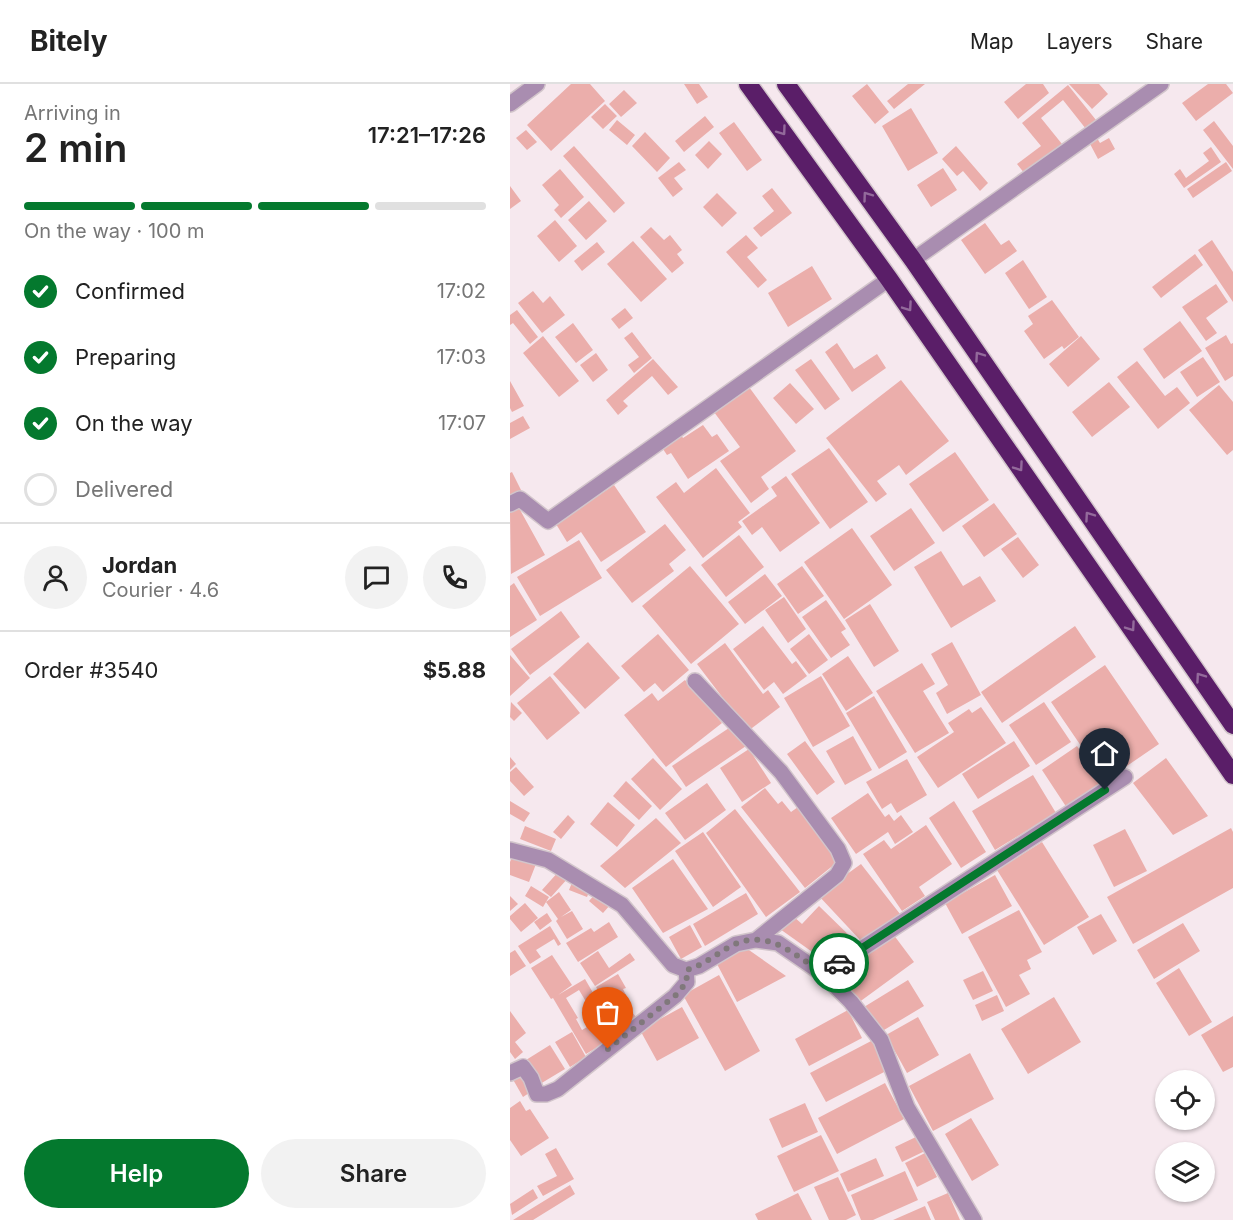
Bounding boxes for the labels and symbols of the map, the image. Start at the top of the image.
one-way arrow [775,125,786,136]
one-way arrow [863,191,874,202]
one-way arrow [901,301,912,312]
one-way arrow [975,351,986,362]
one-way arrow [1012,461,1023,472]
one-way arrow [1085,512,1096,523]
one-way arrow [1124,621,1135,632]
one-way arrow [1196,672,1207,683]
pin [1079,728,1130,790]
courier [809,933,869,993]
pin [582,987,633,1049]

